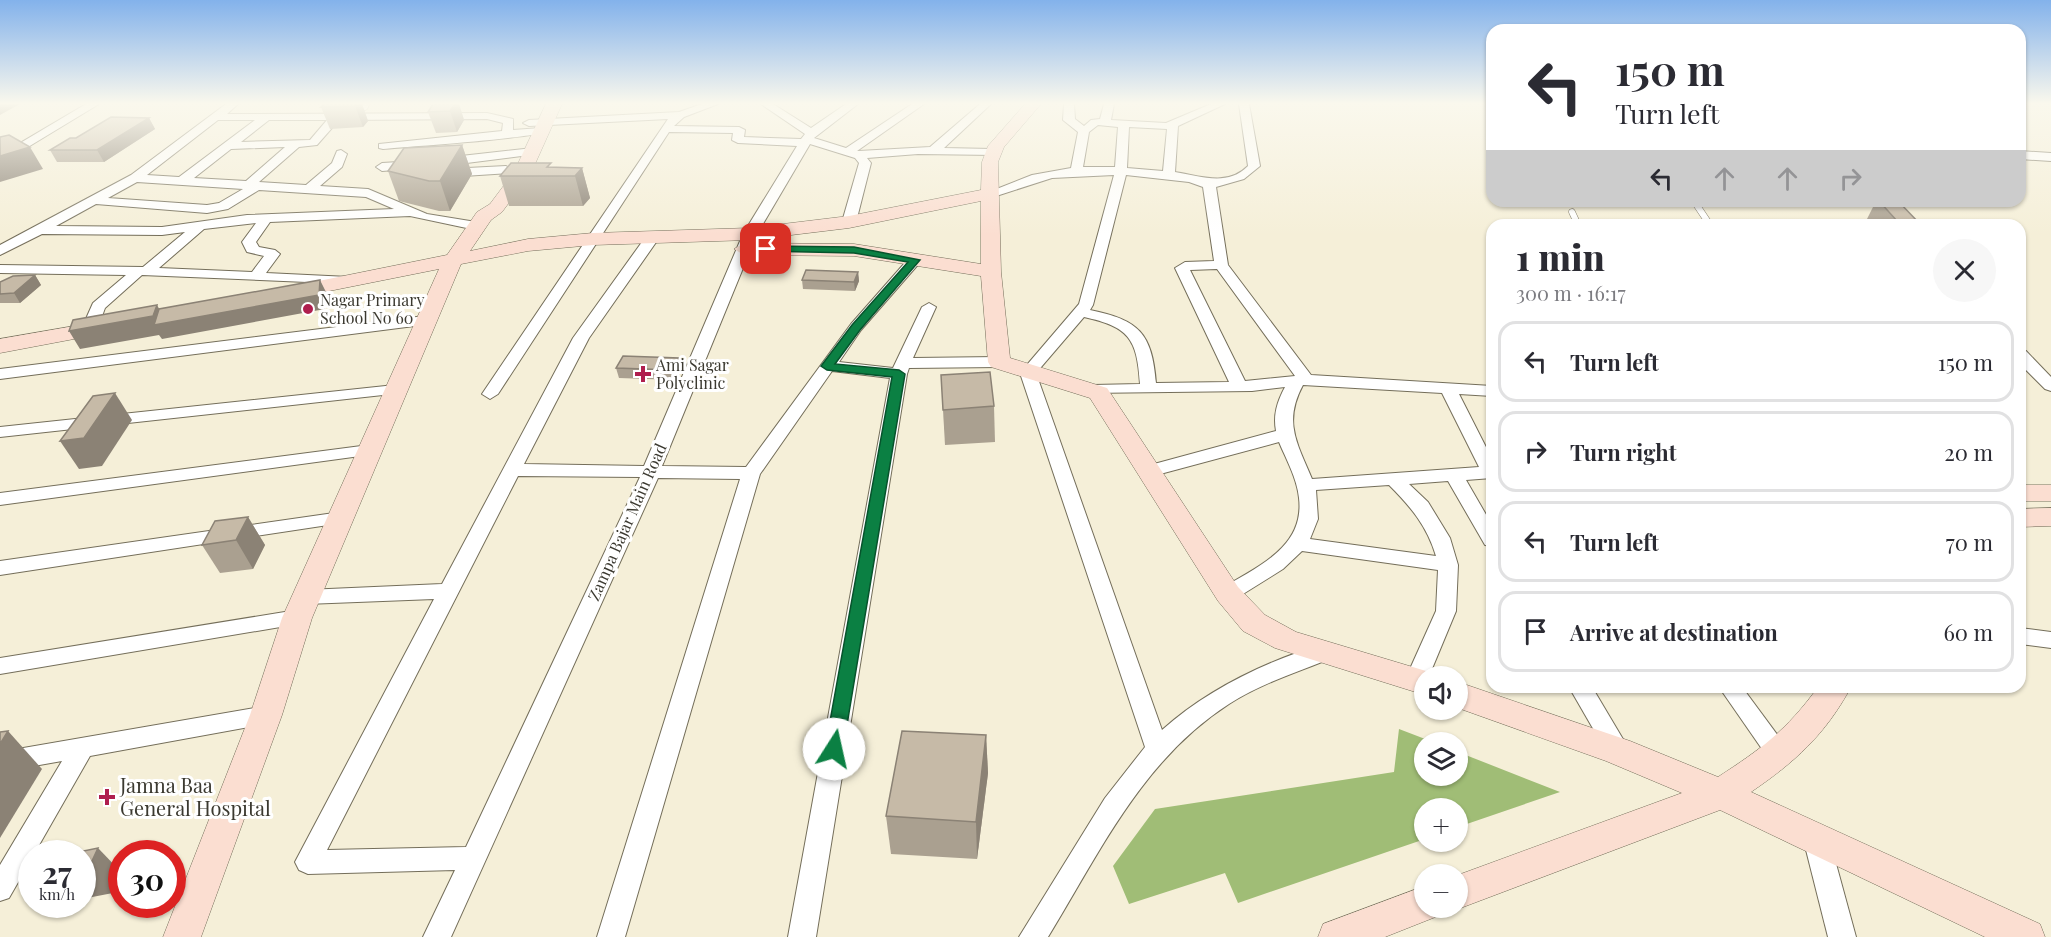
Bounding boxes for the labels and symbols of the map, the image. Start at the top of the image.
pin [740,223,791,274]
place label: Nagar Primary School No 60 [320,289,424,328]
marker: Nagar Primary School No 60 [301,302,315,316]
place label: Ami Sagar Polyclinic [655,354,729,393]
marker: Ami Sagar Polyclinic [634,365,652,383]
street label: Zampa Bajar Main Road [582,440,671,604]
position arrow [802,717,866,781]
place label: Jamna Baa General Hospital [119,771,271,821]
marker: Jamna Baa General Hospital [98,788,116,806]
speed limit sign: 30 [108,840,186,918]

